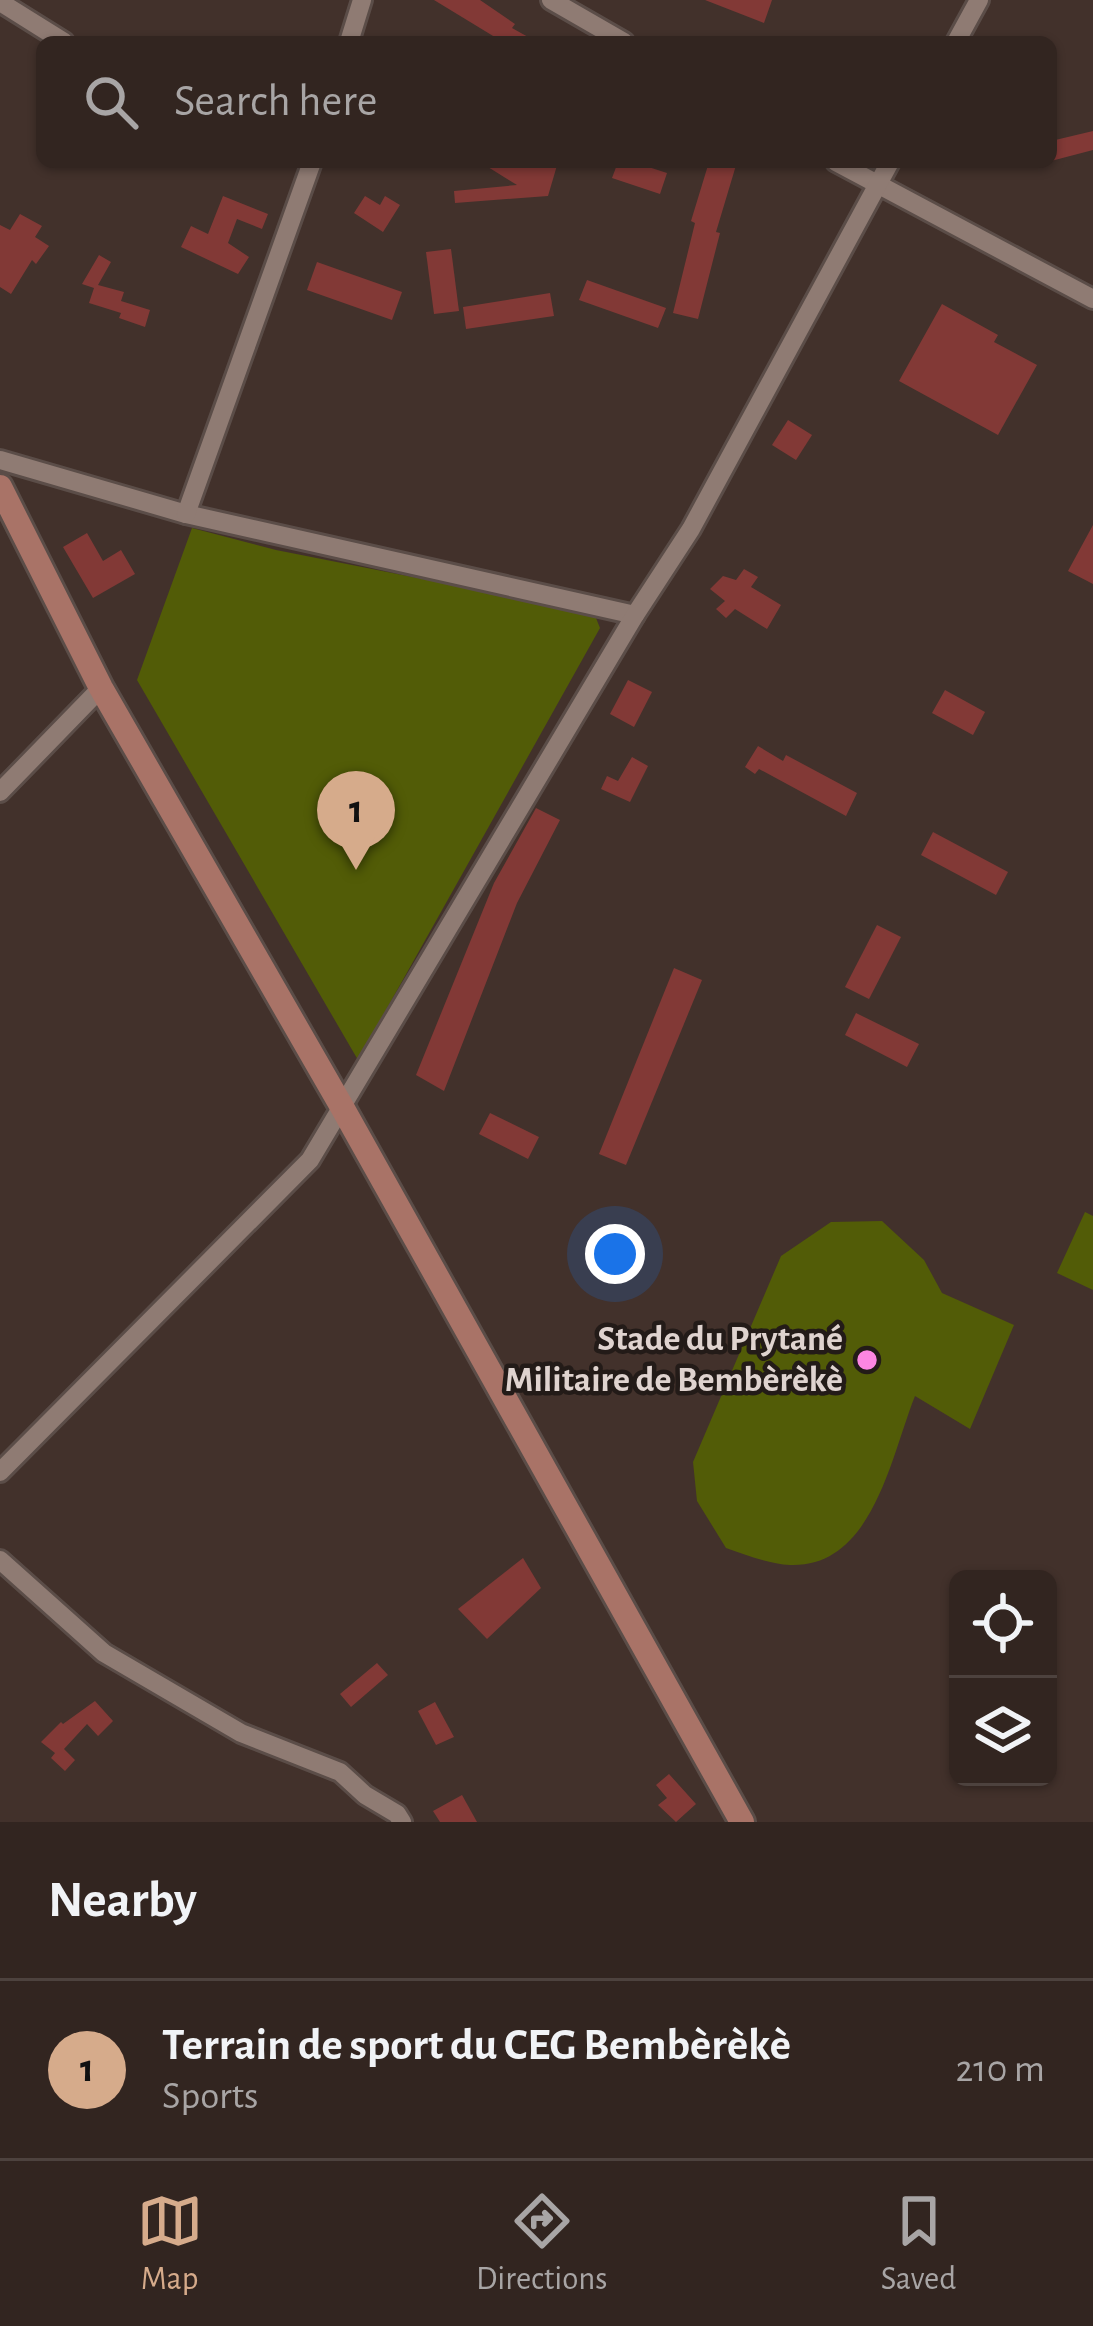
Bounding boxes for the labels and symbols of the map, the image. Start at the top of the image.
pin: 1 [317,771,395,870]
your location [585,1224,645,1284]
place label: Stade du Prytané Militaire de Bembèrèkè [505,1321,843,1398]
marker: Stade du Prytané Militaire de Bembèrèkè [854,1347,880,1373]

